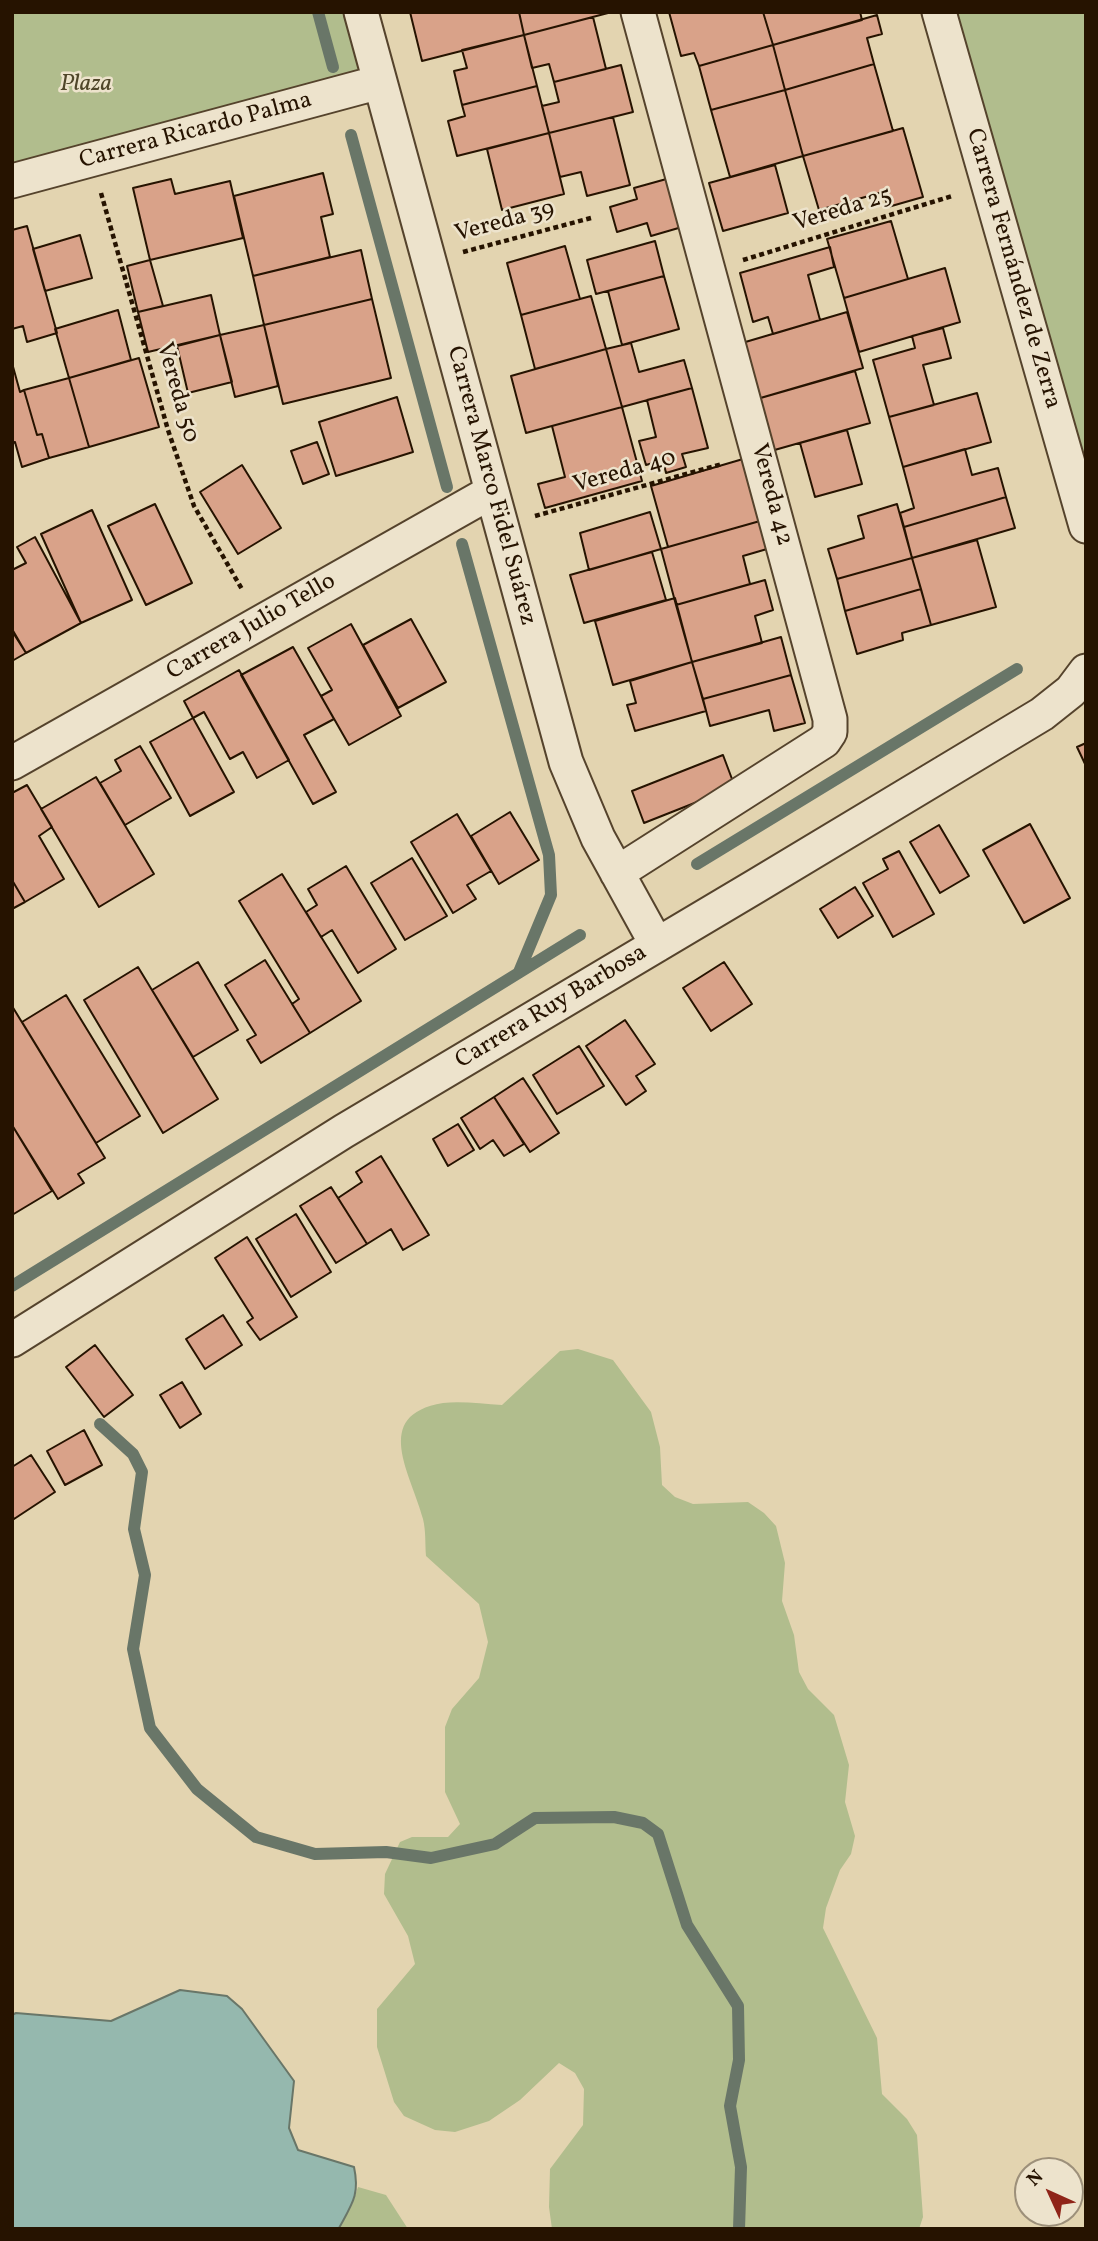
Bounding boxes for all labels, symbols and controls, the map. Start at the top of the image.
park label: Plaza [60,72,112,100]
street label: Carrera Ricardo Palma [77,87,315,177]
street label: Carrera Fernández de Zerra [958,126,1066,412]
street label: Vereda 25 [790,182,896,240]
street label: Vereda 39 [452,196,558,250]
street label: Vereda 50 [148,340,204,446]
street label: Carrera Marco Fidel Suárez [439,343,541,629]
street label: Vereda 42 [743,441,797,549]
street label: Vereda 40 [570,445,680,501]
street label: Carrera Julio Tello [162,568,342,688]
street label: Carrera Ruy Barbosa [451,940,653,1076]
north arrow [1014,2157,1084,2227]
text: N [1021,2165,1050,2193]

